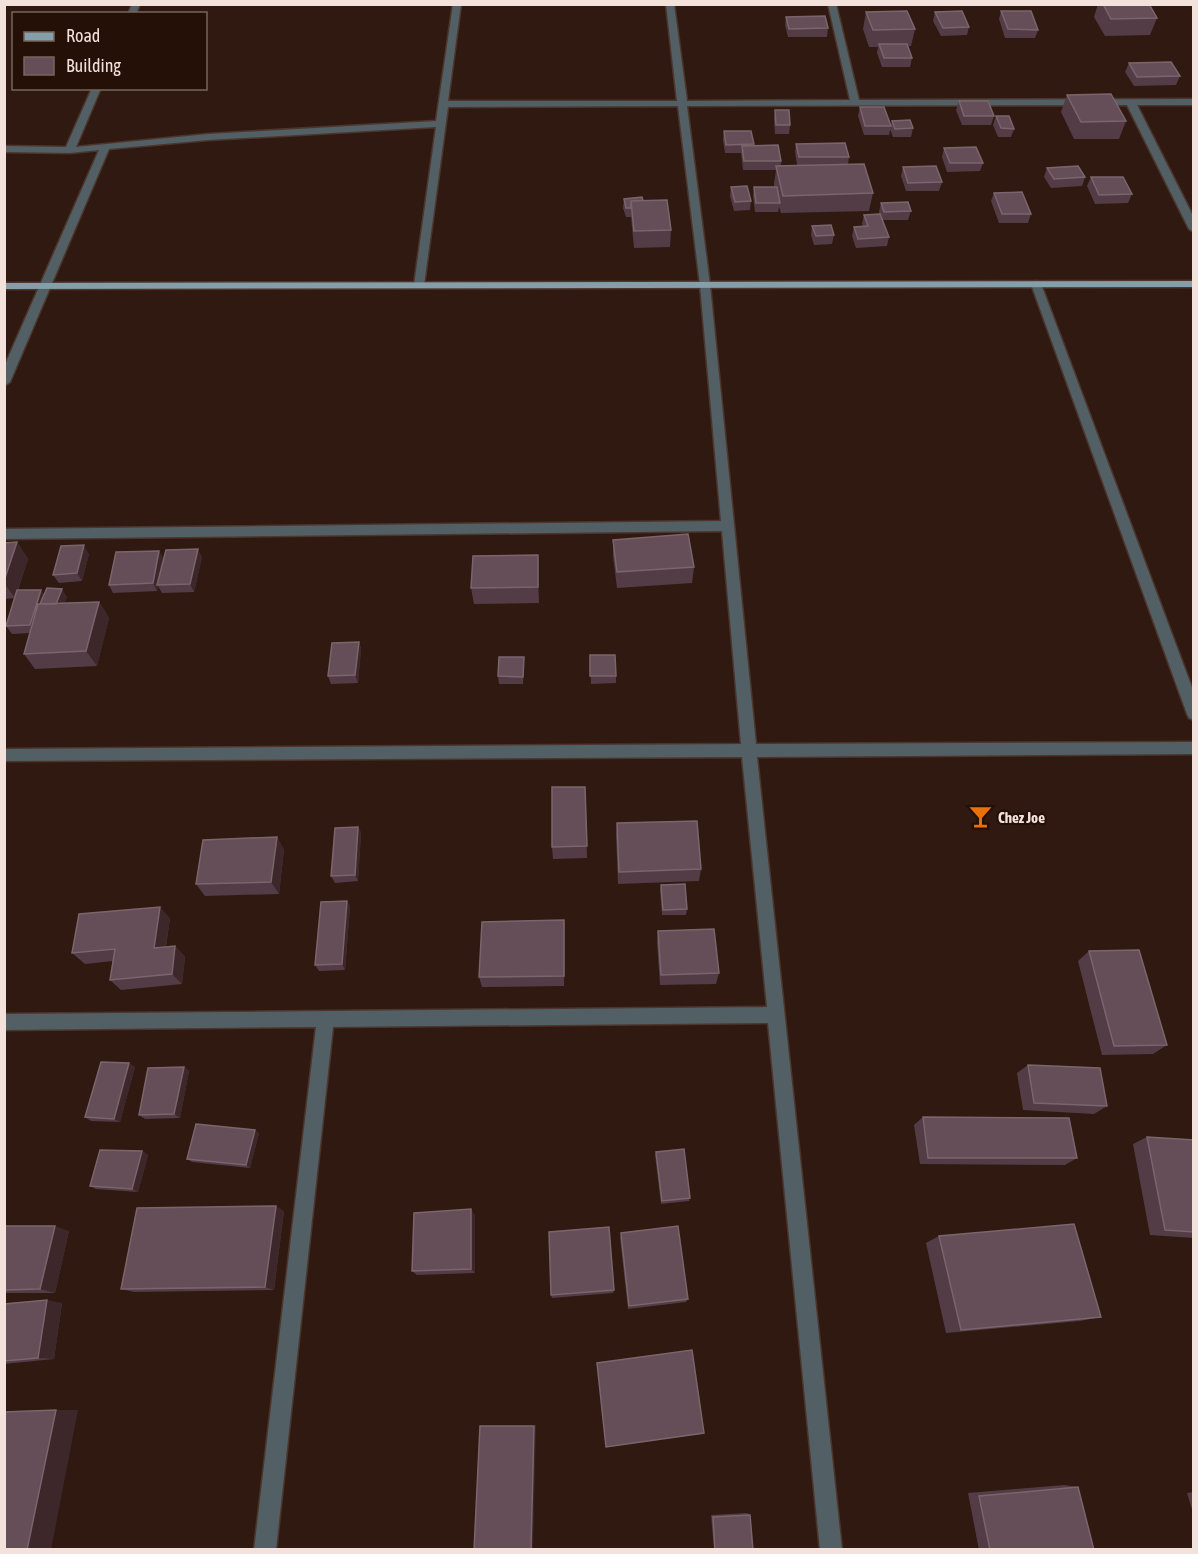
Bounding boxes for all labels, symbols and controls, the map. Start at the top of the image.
legend [12,12,207,90]
text: Road [66,25,100,46]
text: Building [66,55,121,76]
bar icon: Chez Joe [967,804,993,830]
place label: Chez Joe [998,809,1045,826]

